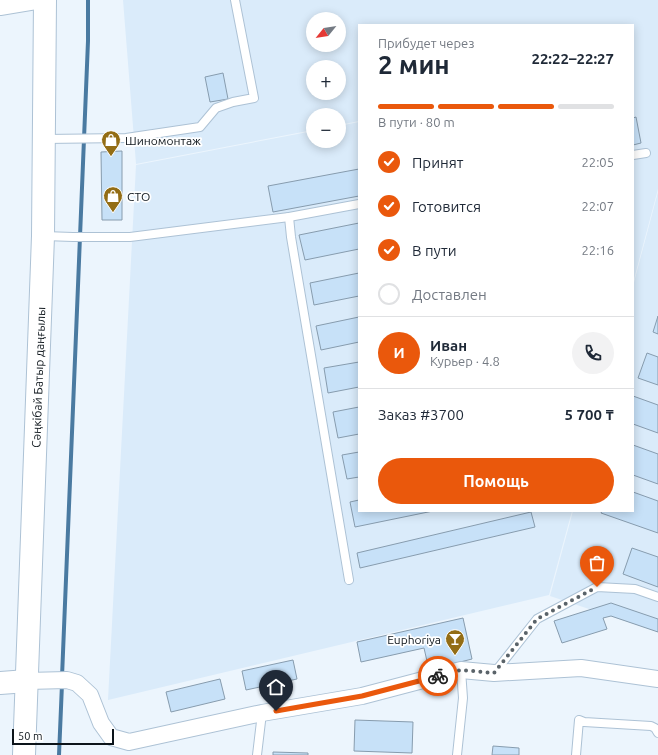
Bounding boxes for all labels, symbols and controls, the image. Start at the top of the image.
north arrow [306,12,346,52]
map controls [306,12,346,148]
text: Прибудет через [378,36,475,50]
text: 2 мин [378,50,450,79]
text: 22:22–22:27 [531,50,614,67]
button: + [306,60,346,100]
button: − [306,108,346,148]
text: В пути · 80 m [378,115,455,129]
shop icon: Шиномонтаж [100,129,122,157]
place label: Шиномонтаж [125,134,201,147]
icon: check [378,151,400,173]
text: Принят [412,154,464,171]
text: 22:05 [581,155,614,169]
shop icon: СТО [102,185,124,213]
place label: СТО [127,190,150,203]
icon: check [378,195,400,217]
text: Готовится [412,198,481,215]
text: 22:07 [581,199,614,213]
icon: check [378,239,400,261]
text: В пути [412,242,457,259]
text: 22:16 [581,243,614,257]
text: Доставлен [412,286,487,303]
street label: Сәңкібай Батыр даңғылы [29,307,47,448]
button: phone [572,332,614,374]
text: Иван [430,337,467,354]
text: И [393,344,405,361]
text: Курьер · 4.8 [430,354,500,368]
text: Заказ #3700 [378,406,464,423]
text: 5 700 ₸ [565,406,614,423]
button: Помощь [378,458,614,504]
pin [580,546,614,587]
icon: bag [586,552,608,574]
bar icon: Euphoriya [444,628,466,656]
place label: Euphoriya [387,633,441,646]
courier [418,656,458,696]
icon: bike [427,665,449,687]
pin [259,670,293,711]
icon: home [265,676,287,698]
scale bar [12,727,114,746]
text: 50 m [18,730,42,742]

